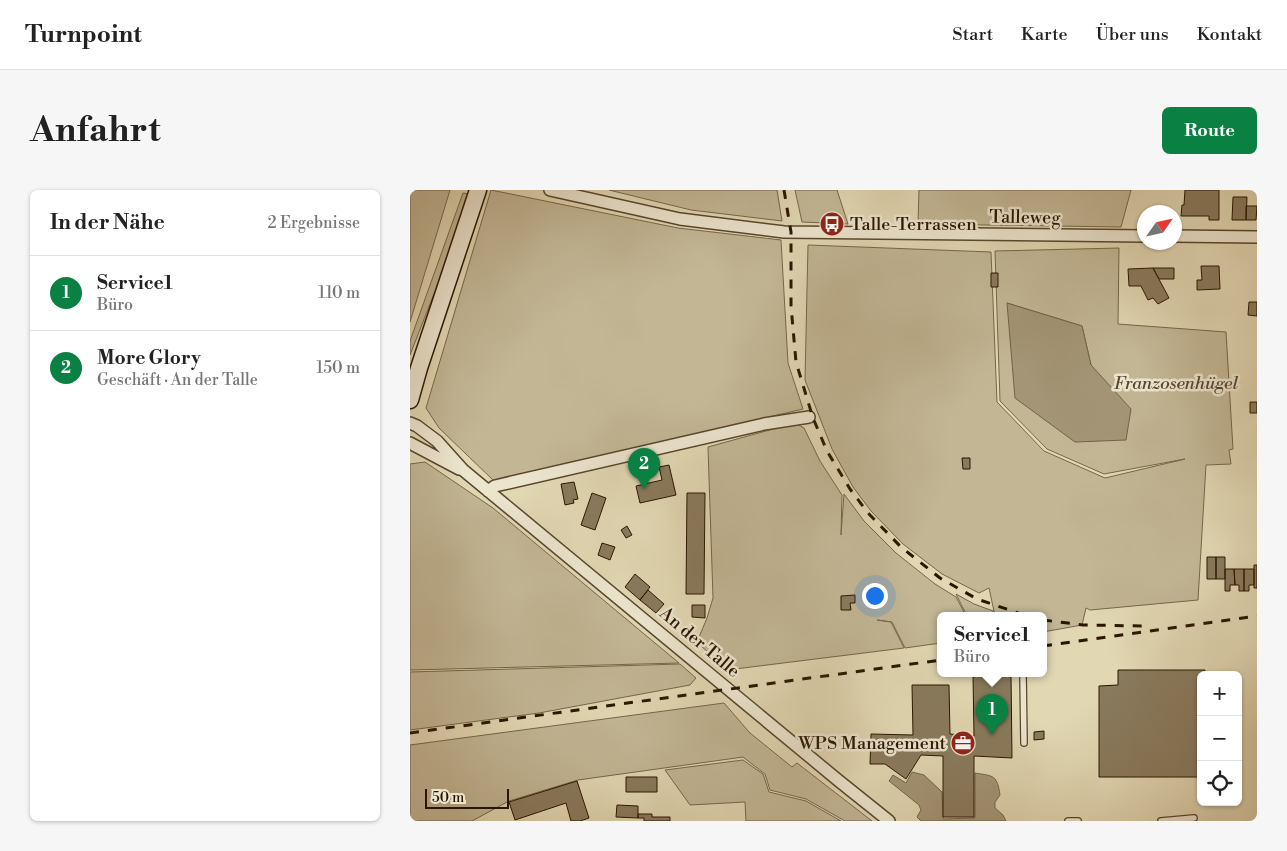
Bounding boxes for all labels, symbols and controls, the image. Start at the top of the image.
text: Turnpoint [25,20,142,50]
text: Start [952,23,993,46]
text: Karte [1021,23,1068,46]
text: Über uns [1096,23,1169,46]
text: Kontakt [1197,23,1262,46]
button: Route [1162,107,1257,154]
text: Anfahrt [30,109,161,152]
street label: Talleweg [989,205,1061,230]
north arrow [1137,205,1182,250]
text: In der Nähe [50,210,165,236]
bus stop icon: Talle-Terrassen [819,211,845,237]
text: 2 Ergebnisse [268,213,360,233]
place label: Talle-Terrassen [850,213,977,236]
text: Service1 [97,271,173,295]
text: 1 [62,283,70,303]
text: 110 m [318,283,360,303]
text: Büro [97,295,133,315]
text: More Glory [97,346,201,370]
text: 2 [61,358,71,378]
text: 150 m [316,358,360,378]
text: Geschäft · An der Talle [97,370,258,390]
park label: Franzosenhügel [1114,372,1238,395]
pin: 2 [628,448,660,489]
your location [862,583,888,609]
street label: An der Talle [654,601,745,683]
popup [937,612,1047,677]
text: Service1 [954,623,1030,647]
text: Büro [954,647,990,667]
map controls [1197,671,1242,806]
button: + [1197,671,1242,716]
pin: 1 [976,694,1008,735]
button: − [1197,716,1242,761]
office icon: WPS Management [950,730,976,756]
place label: WPS Management [797,732,947,755]
button: locate [1197,761,1242,806]
scale bar [425,786,509,809]
text: 50 m [432,789,464,807]

